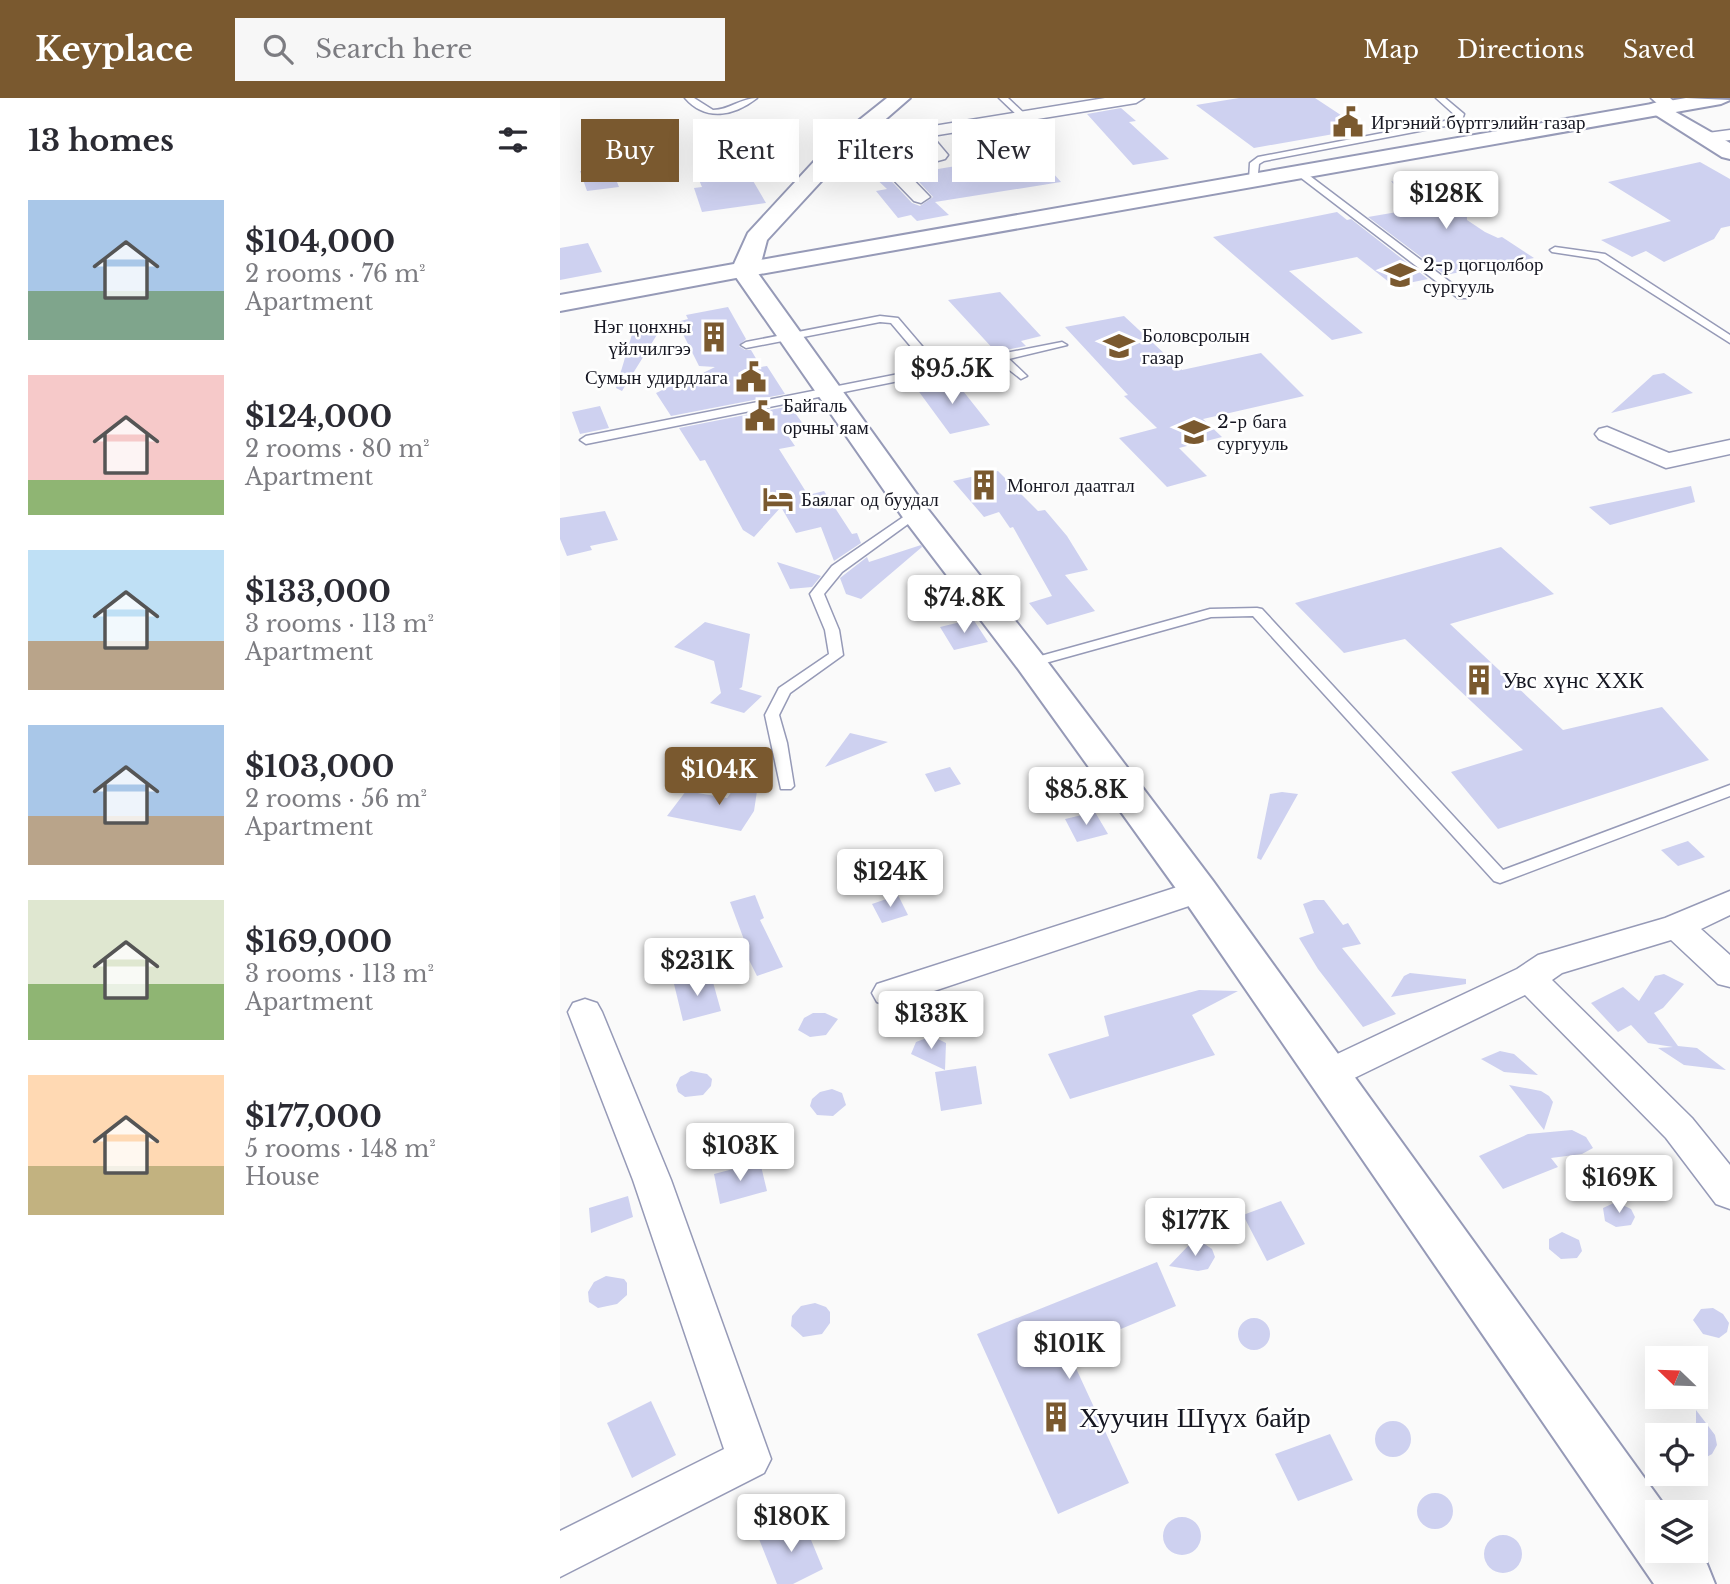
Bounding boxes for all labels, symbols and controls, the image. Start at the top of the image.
search box [235,18,725,81]
text: Keyplace [35,29,193,70]
icon: search [259,30,297,68]
text: Search here [315,33,472,65]
text: Map [1363,35,1419,64]
text: Directions [1457,35,1585,64]
text: Saved [1623,35,1695,64]
public building icon: Иргэний бүртгэлийн газар [1331,105,1365,139]
place label: Иргэний бүртгэлийн газар [1371,111,1586,134]
chip: Buy [581,119,679,182]
chip: Rent [693,119,799,182]
chip: Filters [813,119,938,182]
chip: New [952,119,1055,182]
icon: filters [494,121,532,159]
text: 13 homes [28,122,174,159]
pin: $128K [1397,172,1495,231]
text: $128K [1409,180,1483,208]
text: $104,000 [245,223,395,260]
icon: home [84,228,168,312]
place label: 2-р цогцолбор сургууль [1423,253,1543,298]
school or university icon: 2-р цогцолбор сургууль [1383,258,1417,292]
text: 2 rooms · 76 m² [245,260,426,288]
text: Apartment [245,288,373,316]
place label: Нэг цонхны үйлчилгээ [594,315,691,360]
building icon: Нэг цонхны үйлчилгээ [697,320,731,354]
place label: Боловсролын газар [1142,324,1250,369]
school or university icon: Боловсролын газар [1102,329,1136,363]
pin: $95.5K [895,346,1009,406]
text: $95.5K [911,355,993,383]
public building icon: Сумын удирдлага [734,360,768,394]
place label: Сумын удирдлага [585,366,729,389]
place label: Байгаль орчны яам [783,394,869,439]
text: $124,000 [245,398,392,435]
public building icon: Байгаль орчны яам [743,399,777,433]
icon: home [84,403,168,487]
place label: 2-р бага сургууль [1217,410,1289,455]
school or university icon: 2-р бага сургууль [1177,415,1211,449]
text: 2 rooms · 80 m² [245,435,430,463]
text: Apartment [245,463,373,491]
building icon: Монгол даатгал [967,468,1001,502]
place label: Монгол даатгал [1007,474,1135,497]
hotel icon: Баялаг од буудал [761,482,795,516]
place label: Баялаг од буудал [801,488,939,511]
text: $133,000 [245,573,391,610]
pin: $74.8K [907,575,1021,635]
icon: home [84,578,168,662]
text: $74.8K [923,584,1005,612]
text: 3 rooms · 113 m² [245,610,434,638]
text: Apartment [245,638,373,666]
building icon: Увс хүнс ХХК [1462,663,1496,697]
place label: Увс хүнс ХХК [1502,666,1645,694]
text: $103,000 [245,748,394,785]
pin: $104K [670,748,768,807]
icon: home [84,753,168,837]
text: $104K [681,756,757,784]
pin: $85.8K [1029,768,1143,827]
text: $85.8K [1045,776,1127,804]
text: 2 rooms · 56 m² [245,785,427,813]
text: Apartment [245,813,373,841]
pin: $124K [841,850,939,909]
text: $124K [853,858,927,886]
text: $169,000 [245,923,392,960]
icon: home [84,928,168,1012]
pin: $231K [648,939,746,998]
text: $231K [660,947,734,975]
text: 3 rooms · 113 m² [245,960,434,988]
text: Apartment [245,988,373,1016]
pin: $133K [882,992,980,1051]
text: $133K [894,1000,968,1028]
text: $177,000 [245,1098,382,1135]
icon: home [84,1103,168,1187]
pin: $103K [691,1124,789,1183]
text: $103K [702,1132,778,1160]
text: 5 rooms · 148 m² [245,1135,436,1163]
pin: $169K [1570,1156,1668,1215]
text: House [245,1163,320,1191]
text: $169K [1582,1164,1656,1192]
pin: $177K [1146,1198,1244,1258]
text: $177K [1161,1207,1229,1235]
pin: $101K [1020,1322,1118,1381]
text: $101K [1033,1330,1105,1358]
north arrow [1645,1346,1708,1409]
map controls [1645,1346,1708,1563]
building icon: Хуучин Шүүх байр [1039,1400,1073,1434]
place label: Хуучин Шүүх байр [1079,1400,1311,1435]
button: locate [1645,1423,1708,1486]
pin: $180K [742,1494,840,1554]
button: layers [1645,1500,1708,1563]
text: $180K [753,1503,829,1531]

